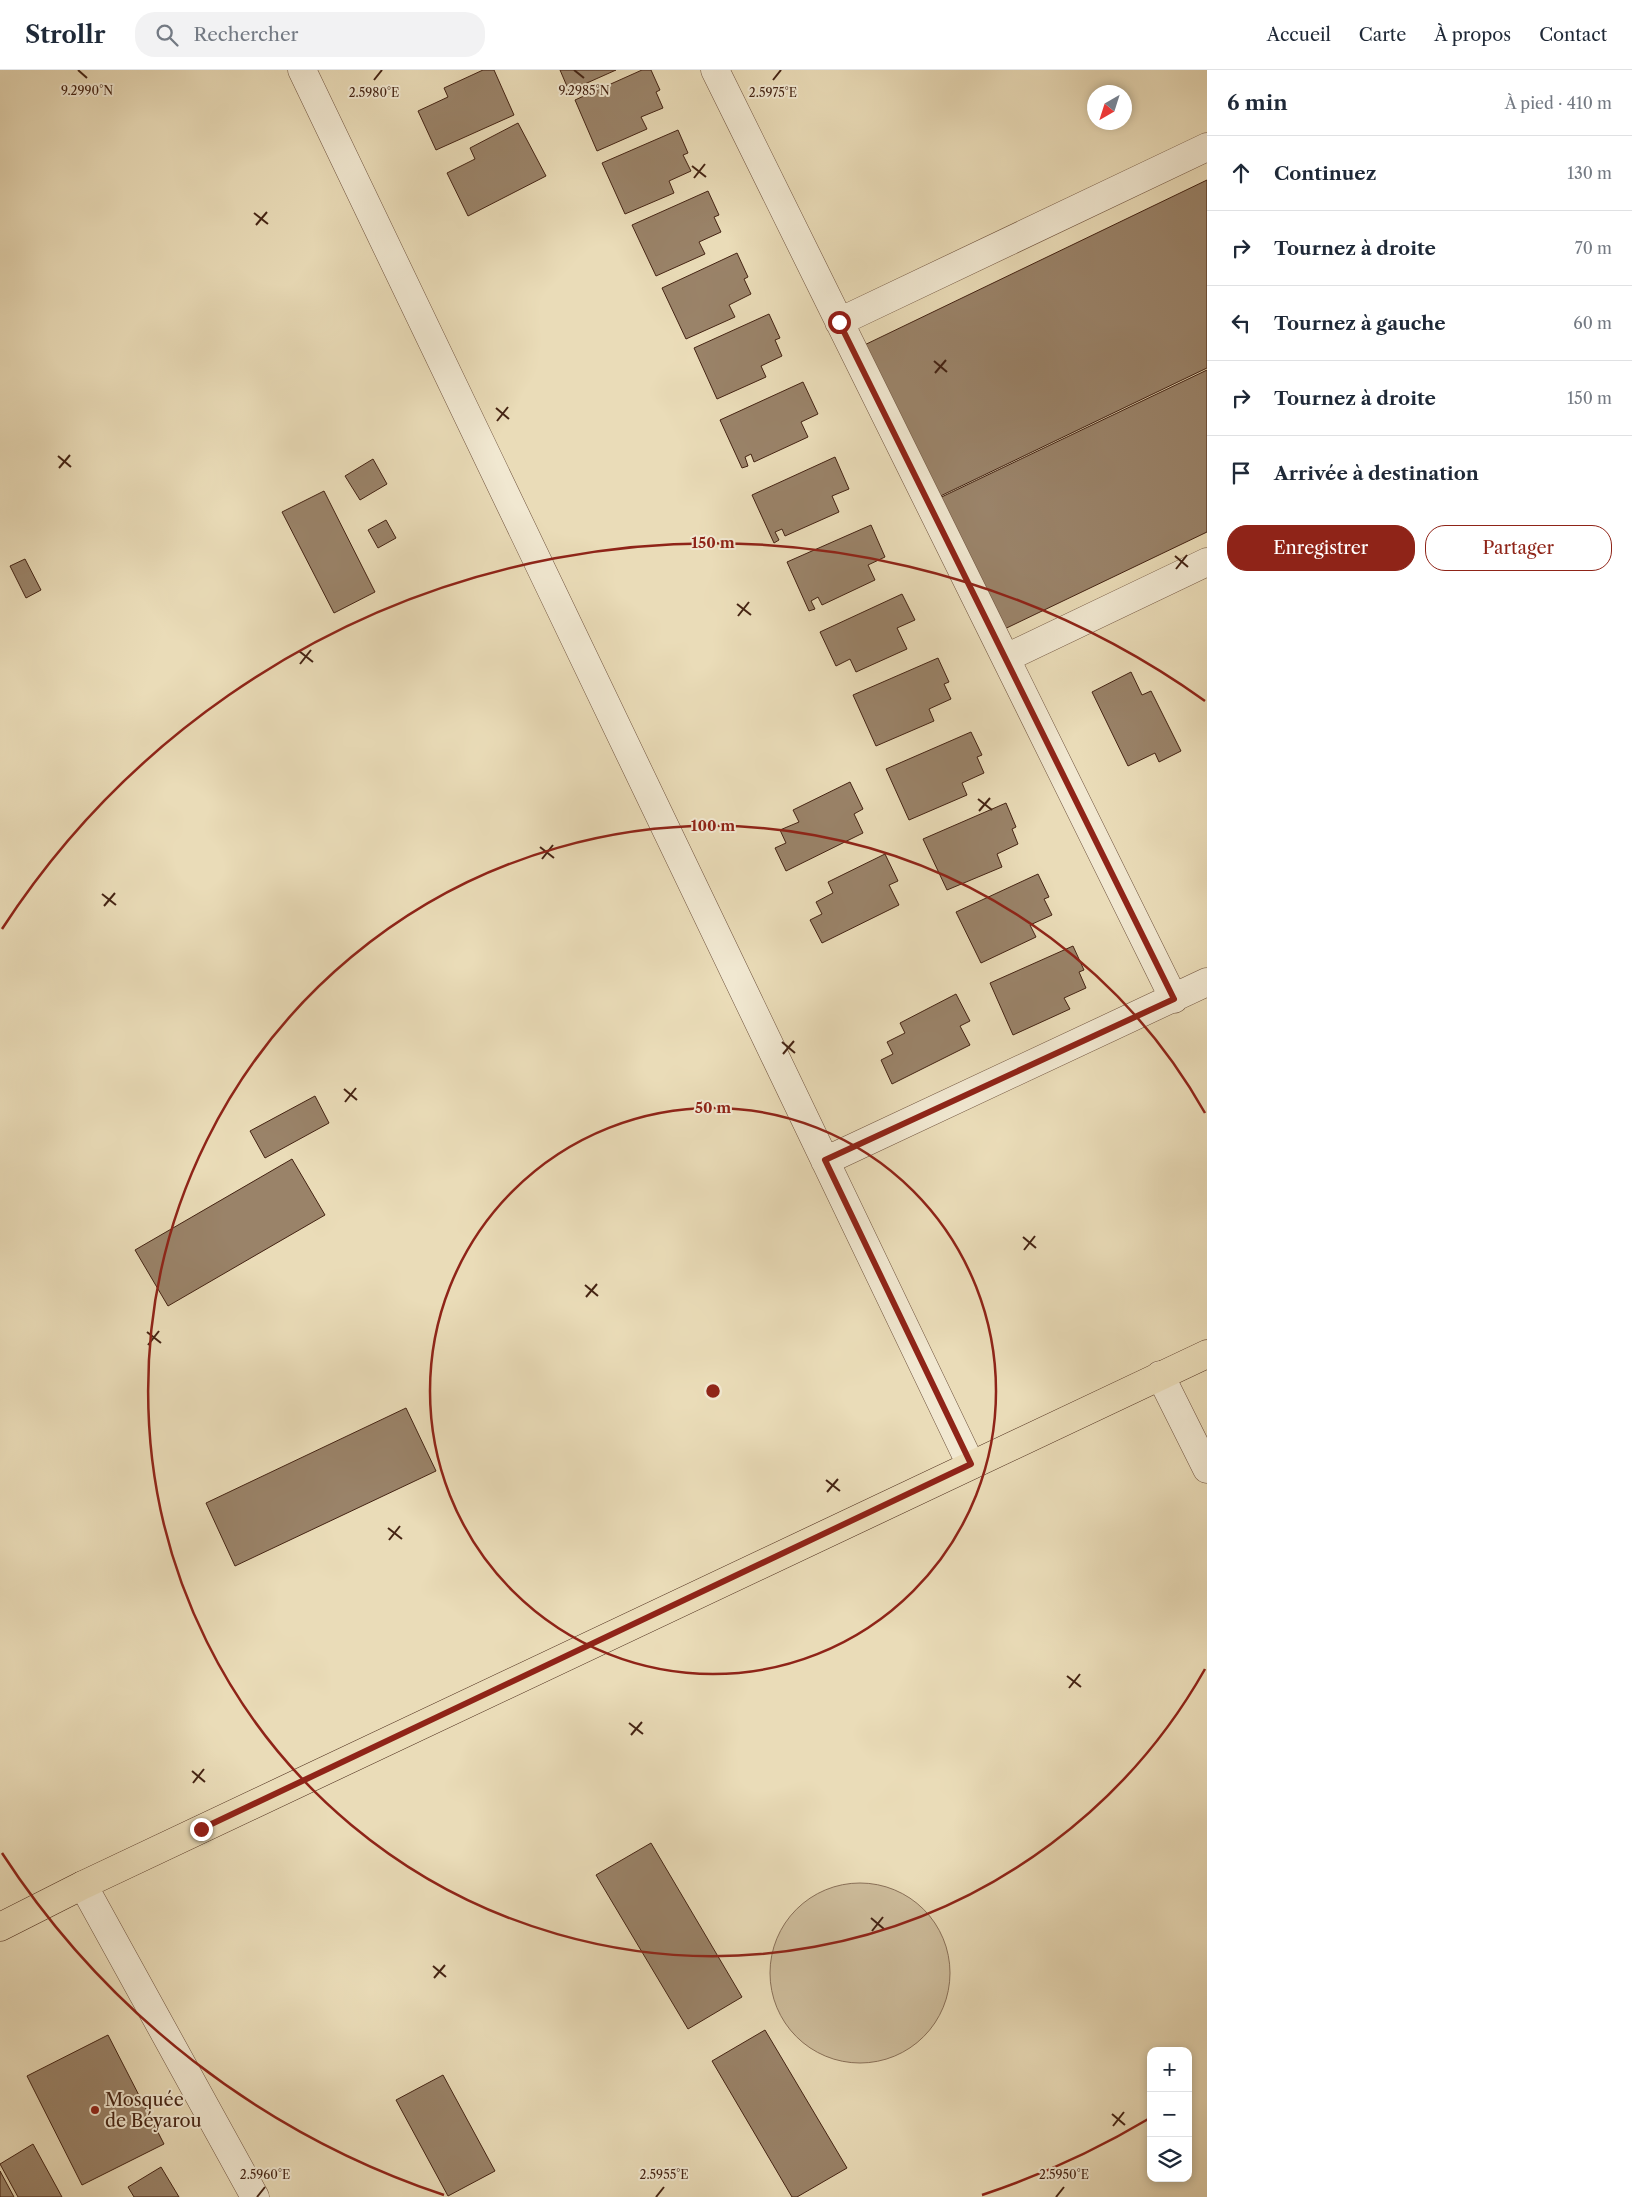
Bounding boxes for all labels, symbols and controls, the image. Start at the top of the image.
search box [135,12,485,57]
text: Strollr [25,20,105,49]
icon: search [153,21,181,49]
text: Rechercher [193,23,299,46]
text: Accueil [1267,24,1331,46]
text: Carte [1359,24,1406,46]
text: À propos [1434,24,1511,46]
text: Contact [1539,24,1607,46]
text: 9.2990°N [61,83,113,98]
text: 9.2985°N [558,83,610,98]
text: 2.5980°E [349,85,399,100]
text: 2.5975°E [749,85,797,100]
north arrow [1087,85,1132,130]
text: 6 min [1227,90,1288,115]
text: À pied · 410 m [1505,93,1612,113]
icon: ahead [1227,159,1255,187]
text: Continuez [1274,162,1376,185]
text: 130 m [1567,163,1612,183]
icon: right [1227,234,1255,262]
text: Tournez à droite [1274,237,1436,260]
text: 70 m [1575,238,1612,258]
icon: left [1227,309,1255,337]
route start [828,311,851,334]
text: Tournez à gauche [1274,312,1446,335]
text: 60 m [1573,313,1612,333]
icon: right [1227,384,1255,412]
text: Tournez à droite [1274,387,1436,410]
text: 150 m [1567,388,1612,408]
icon: arrive [1227,459,1255,487]
text: Arrivée à destination [1274,462,1479,485]
button: Enregistrer [1227,525,1415,571]
button: Partager [1425,525,1612,571]
text: 150 m [691,533,735,552]
text: 100 m [691,816,735,835]
text: 50 m [695,1098,731,1117]
centre of rings [704,1382,722,1400]
route end [190,1818,213,1841]
map controls [1147,2047,1192,2182]
button: + [1147,2047,1192,2092]
place label: Mosquée de Béyarou [105,2089,202,2132]
button: − [1147,2092,1192,2137]
marker: Mosquée de Béyarou [89,2104,101,2116]
button: layers [1147,2137,1192,2182]
text: 2.5960°E [240,2167,290,2182]
text: 2.5955°E [640,2167,688,2182]
text: 2.5950°E [1039,2167,1089,2182]

